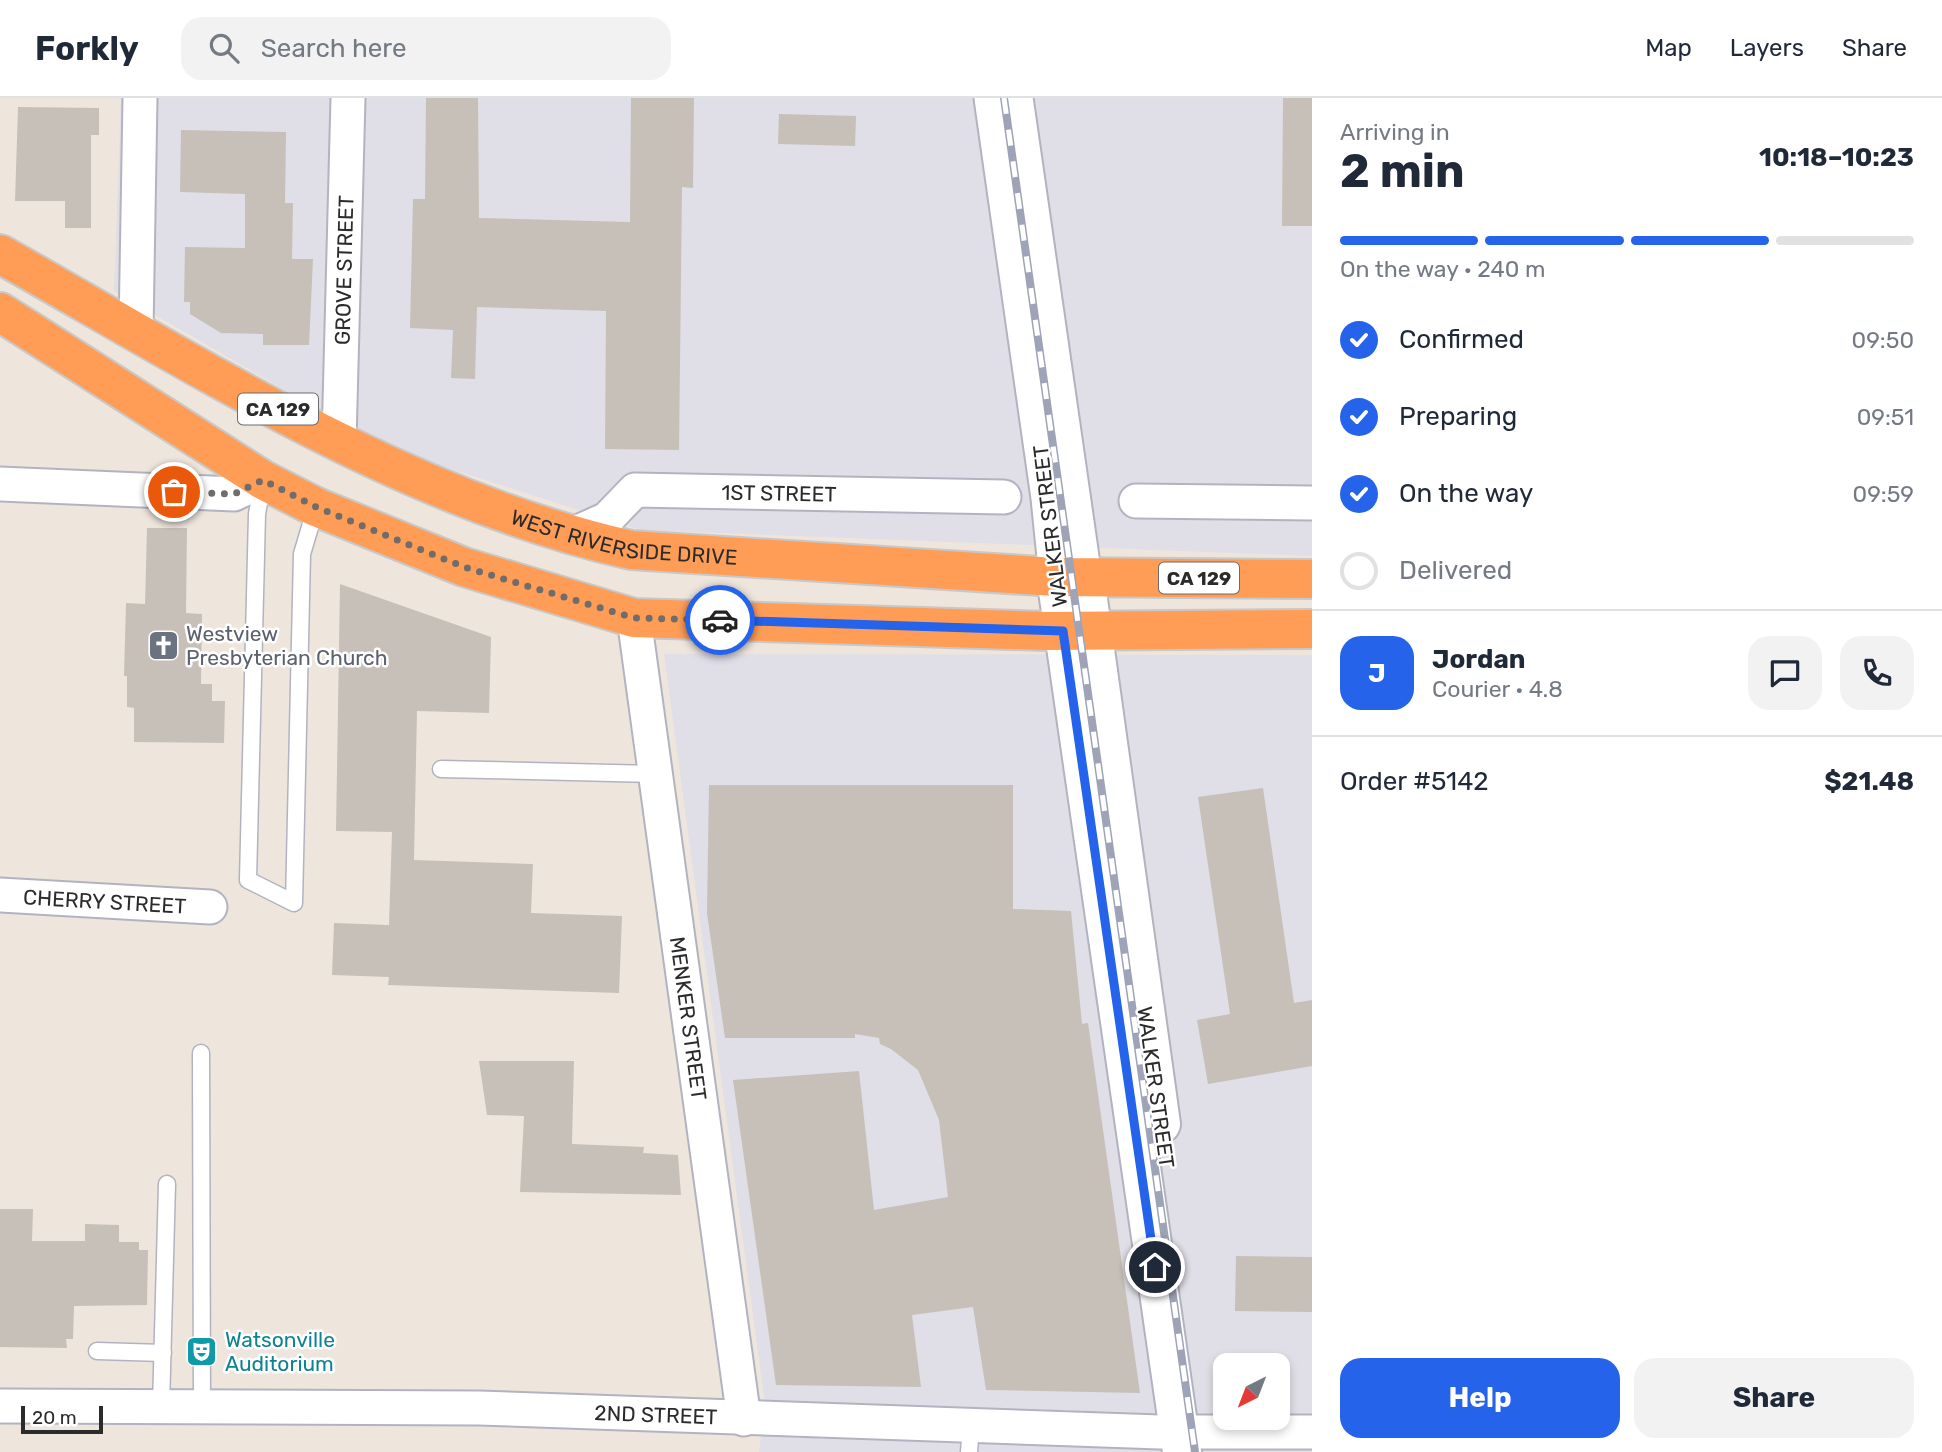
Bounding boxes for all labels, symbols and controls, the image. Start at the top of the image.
search box [181,17,671,80]
text: Forkly [35,29,139,68]
icon: search [205,29,243,67]
text: Search here [261,33,407,64]
text: Map [1645,34,1692,62]
text: Layers [1730,34,1804,62]
text: Share [1842,34,1907,62]
text: Arriving in [1340,118,1450,146]
text: 10:18–10:23 [1759,142,1914,173]
text: 2 min [1340,144,1465,199]
street label: GROVE STREET [329,195,358,345]
text: On the way · 240 m [1340,255,1545,283]
icon: check [1340,321,1378,359]
text: Confirmed [1399,324,1524,355]
text: 09:50 [1852,326,1914,354]
road number: CA 129 [238,394,318,424]
icon: check [1340,398,1378,436]
text: Preparing [1399,401,1517,432]
text: 09:51 [1857,403,1914,431]
street label: WALKER STREET [1028,444,1072,608]
pin [144,462,204,522]
icon: bag [155,473,193,511]
icon: check [1340,475,1378,513]
text: On the way [1399,478,1533,509]
street label: 1ST STREET [721,479,837,506]
text: 09:59 [1853,480,1914,508]
street label: WEST RIVERSIDE DRIVE [508,504,738,569]
text: Delivered [1399,555,1512,586]
road number: CA 129 [1159,562,1239,593]
courier [685,585,755,655]
icon: car [701,601,739,639]
place label: Westview Presbyterian Church [186,621,387,670]
church icon: Westview Presbyterian Church [146,628,180,662]
button: chat [1748,636,1822,710]
button: phone [1840,636,1914,710]
text: Jordan [1432,644,1525,675]
text: J [1368,658,1386,689]
text: Courier · 4.8 [1432,675,1563,703]
text: Order #5142 [1340,766,1489,797]
text: $21.48 [1824,766,1914,797]
street label: CHERRY STREET [23,884,187,918]
street label: MENKER STREET [665,935,713,1102]
street label: WALKER STREET [1132,1005,1180,1169]
pin [1125,1237,1185,1297]
icon: home [1136,1248,1174,1286]
place label: Watsonville Auditorium [225,1327,335,1376]
theatre icon: Watsonville Auditorium [185,1334,219,1368]
north arrow [1213,1353,1290,1430]
map controls [1213,1353,1290,1430]
button: Help [1340,1358,1620,1438]
button: Share [1634,1358,1914,1438]
street label: 2ND STREET [594,1400,718,1429]
scale bar [21,1403,103,1435]
text: 20 m [32,1406,77,1429]

